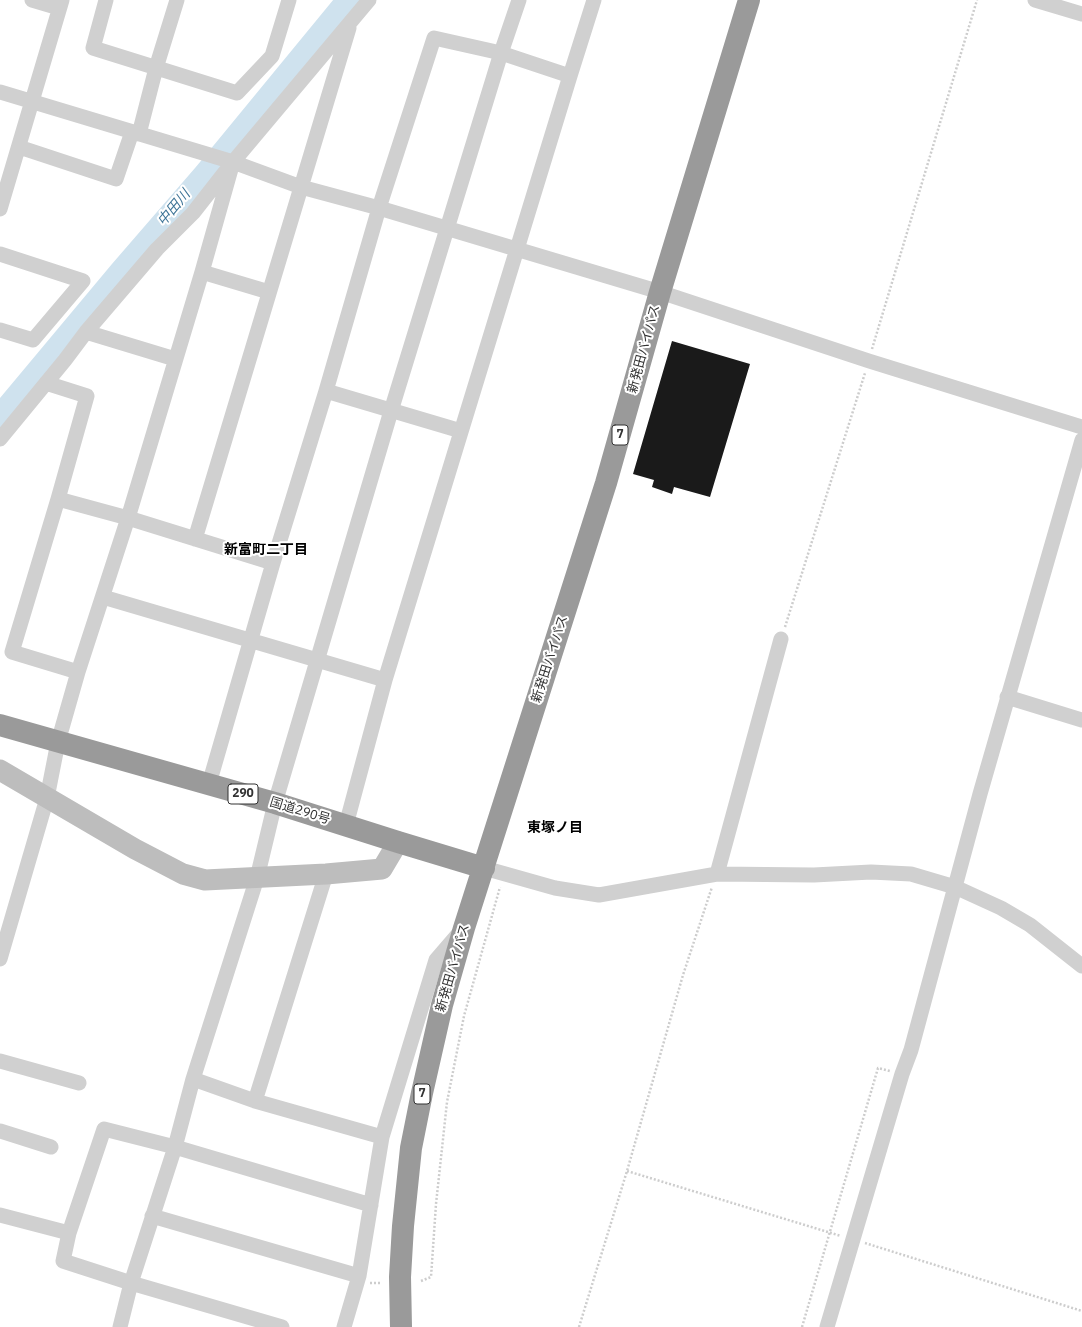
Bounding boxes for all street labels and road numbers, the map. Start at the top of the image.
street label: 新発田バイパス [625,303,663,395]
road number: 7 [612,425,628,445]
street label: 新発田バイパス [529,613,571,705]
road number: 290 [228,784,258,804]
street label: 国道290号 [268,794,332,828]
street label: 新発田バイパス [433,922,473,1014]
road number: 7 [414,1084,430,1104]

